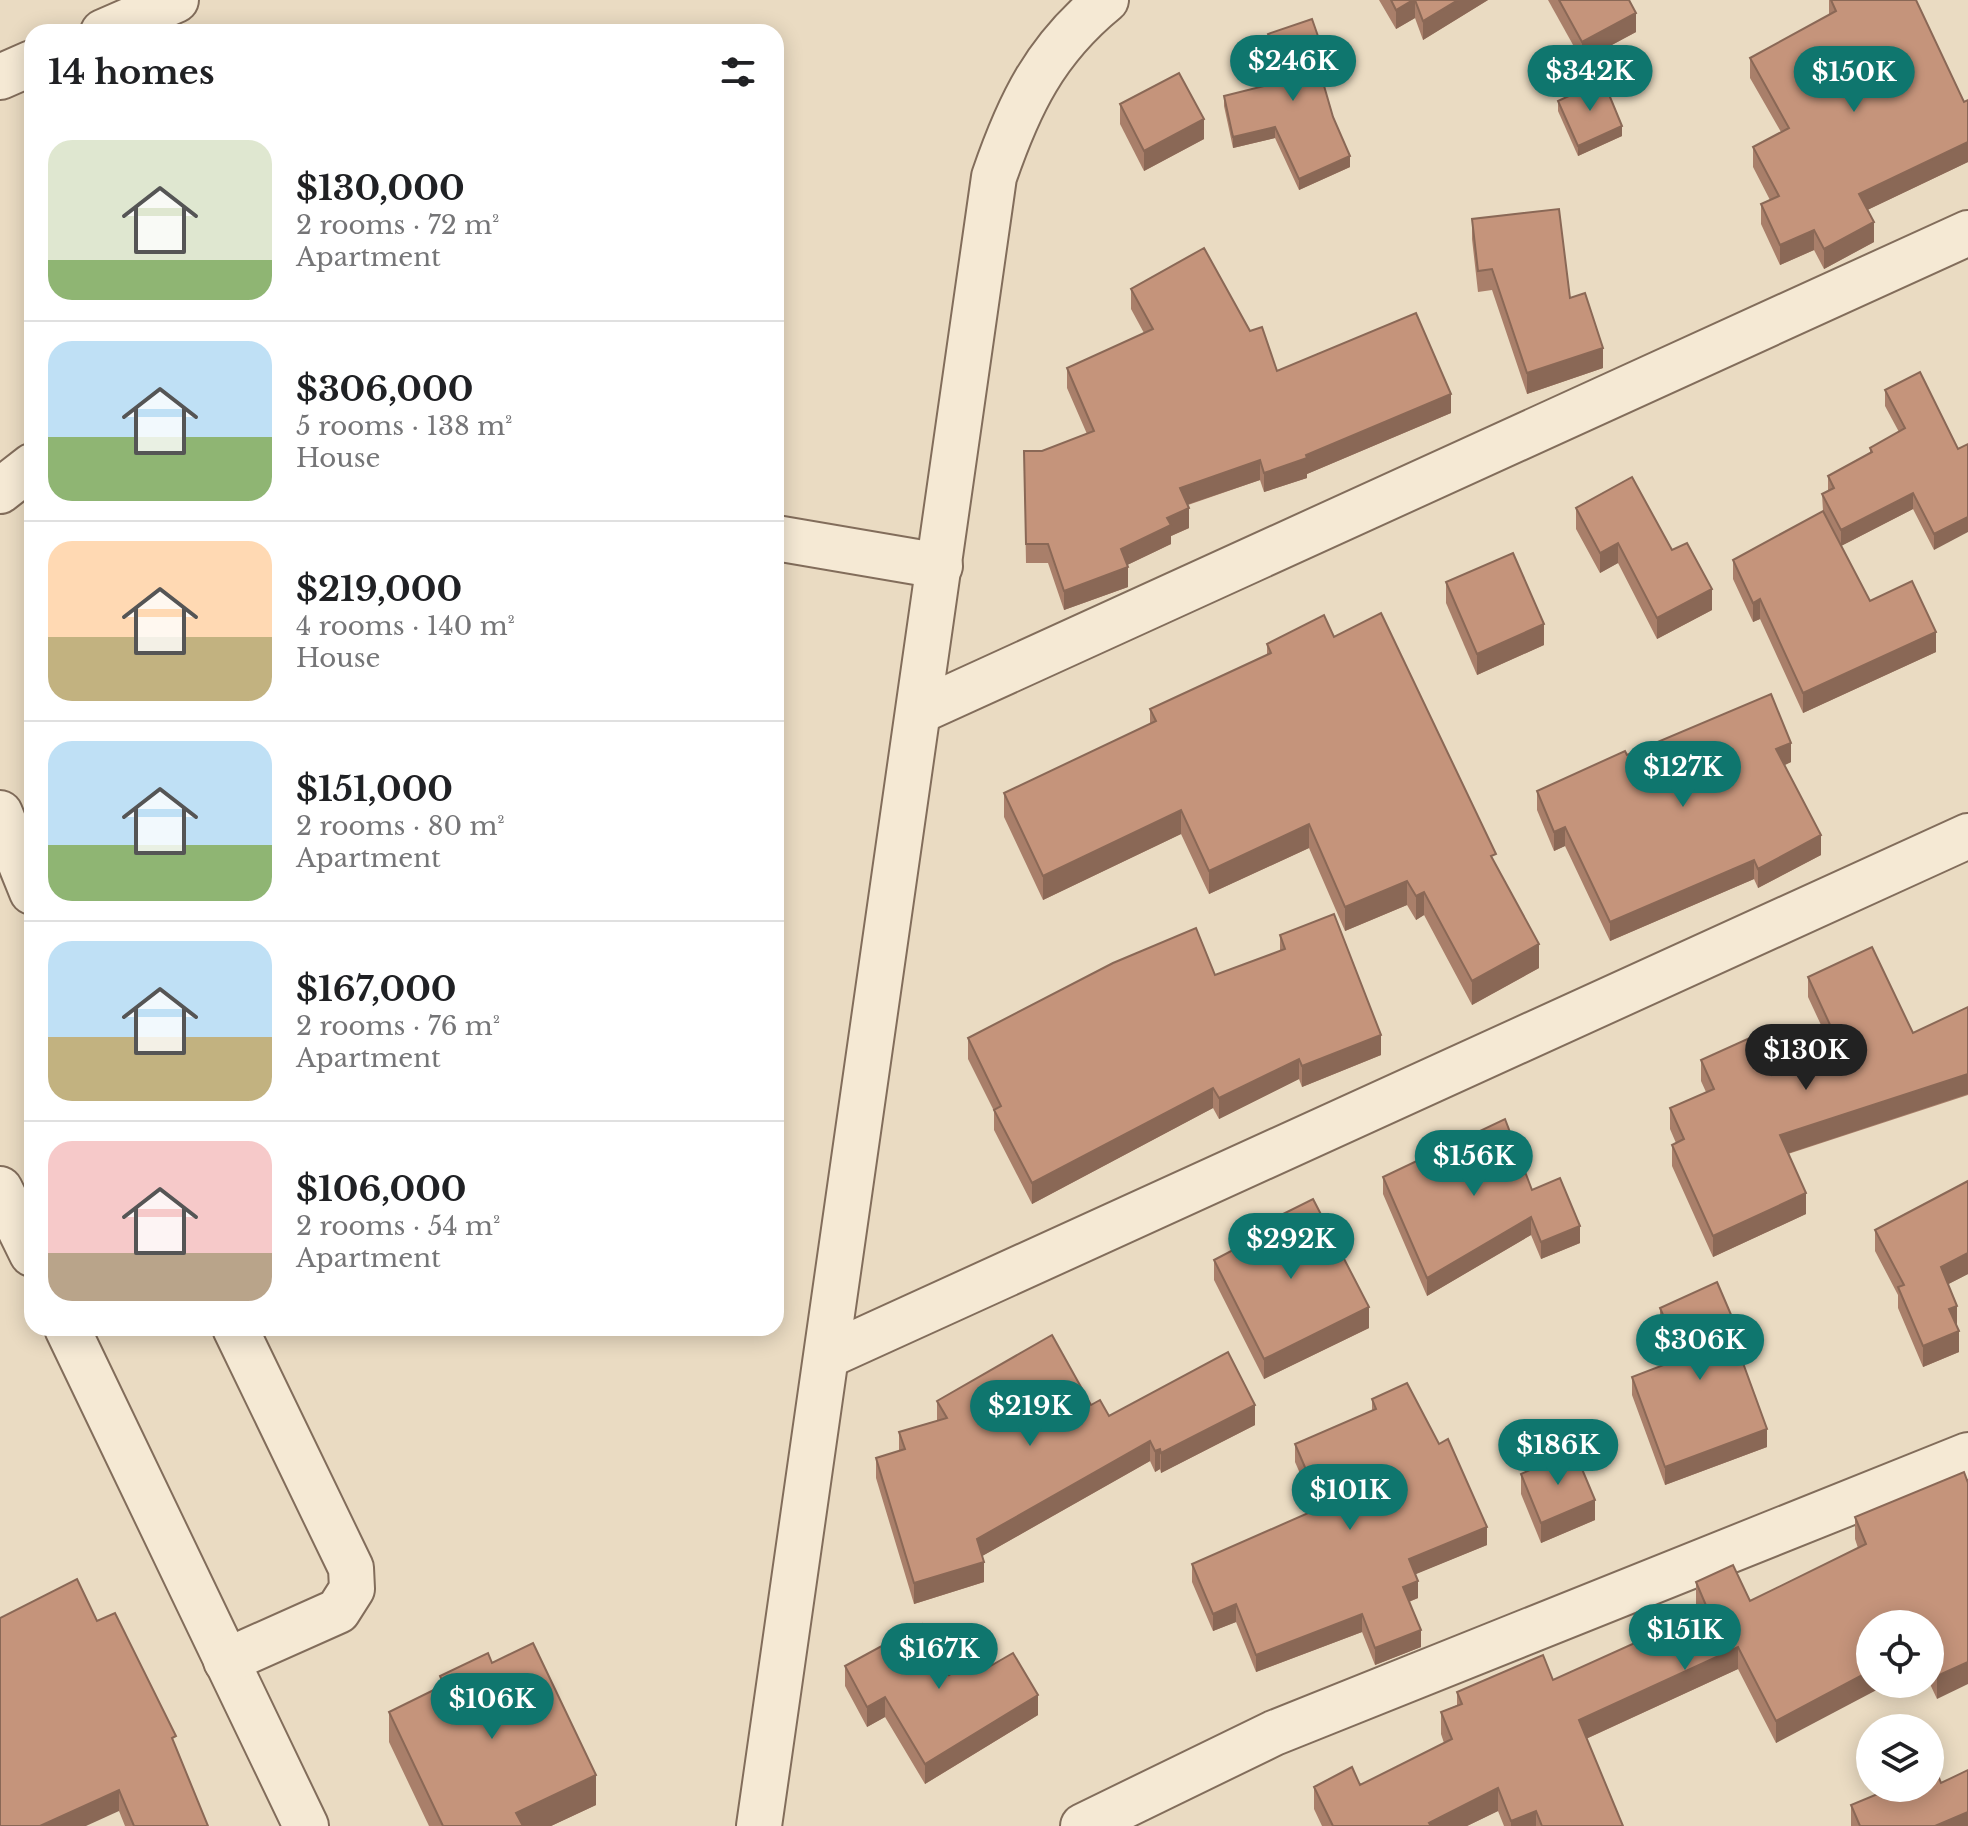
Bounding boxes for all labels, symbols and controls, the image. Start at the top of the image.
pin: $246K [1237,35,1349,103]
text: $246K [1248,45,1338,77]
pin: $342K [1534,45,1646,113]
pin: $150K [1798,46,1910,114]
icon: filters [716,50,760,94]
text: 14 homes [48,51,215,93]
text: $342K [1546,55,1634,87]
text: $150K [1812,56,1896,88]
text: $130,000 [296,167,465,209]
icon: home [112,172,208,268]
text: 2 rooms · 72 m² [296,209,499,241]
text: Apartment [296,241,441,273]
text: $306,000 [296,368,473,410]
icon: home [112,373,208,469]
text: 5 rooms · 138 m² [296,410,513,442]
text: House [296,442,380,474]
text: $219,000 [296,568,462,610]
icon: home [112,573,208,669]
text: 4 rooms · 140 m² [296,610,515,642]
text: House [296,642,380,674]
pin: $127K [1627,741,1739,809]
text: $127K [1643,751,1723,783]
text: $151,000 [296,768,453,810]
icon: home [112,773,208,869]
text: 2 rooms · 80 m² [296,810,505,842]
text: Apartment [296,842,441,874]
text: $167,000 [296,968,456,1010]
icon: home [112,973,208,1069]
text: 2 rooms · 76 m² [296,1010,500,1042]
pin: $130K [1750,1024,1862,1092]
text: $130K [1763,1034,1849,1066]
text: Apartment [296,1042,441,1074]
pin: $156K [1418,1130,1530,1198]
text: $156K [1433,1140,1515,1172]
text: $106,000 [296,1168,467,1210]
icon: home [112,1173,208,1269]
text: 2 rooms · 54 m² [296,1210,500,1242]
pin: $292K [1235,1213,1347,1281]
text: $292K [1246,1223,1336,1255]
text: Apartment [296,1242,441,1274]
pin: $306K [1644,1314,1756,1382]
text: $306K [1654,1324,1746,1356]
pin: $219K [974,1380,1086,1448]
text: $219K [988,1390,1072,1422]
pin: $186K [1502,1419,1614,1487]
text: $186K [1516,1429,1600,1461]
pin: $101K [1294,1464,1406,1532]
text: $101K [1310,1474,1390,1506]
pin: $151K [1629,1604,1741,1672]
map controls [1856,1610,1944,1802]
button: locate [1856,1610,1944,1698]
text: $151K [1647,1614,1723,1646]
pin: $167K [883,1623,995,1691]
text: $167K [899,1633,979,1665]
pin: $106K [436,1673,548,1741]
text: $106K [449,1683,535,1715]
button: layers [1856,1714,1944,1802]

